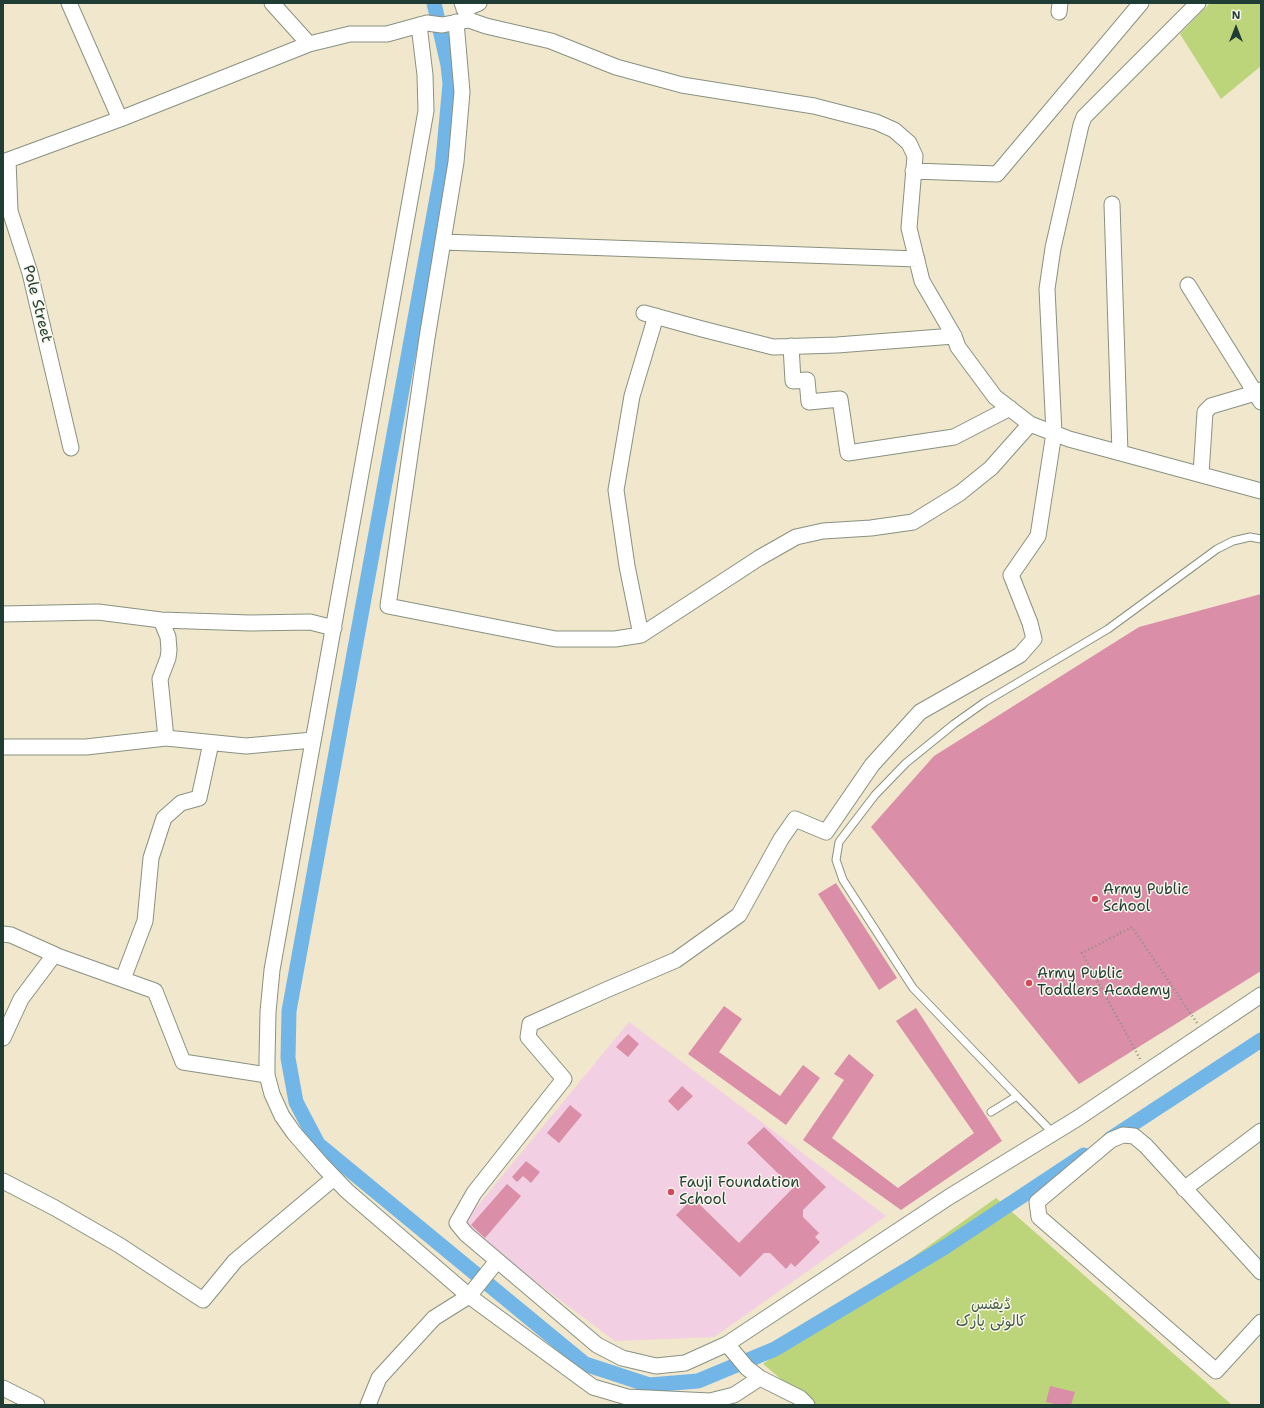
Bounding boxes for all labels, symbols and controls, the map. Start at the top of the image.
north arrow [1216,8,1256,48]
text: N [1232,8,1240,23]
street label: Pole Street [19,263,55,345]
place label: Army Public School [1103,881,1189,916]
marker: Army Public School [1090,894,1100,904]
place label: Army Public Toddlers Academy [1037,965,1171,1000]
marker: Army Public Toddlers Academy [1024,978,1034,988]
place label: Fauji Foundation School [679,1174,800,1209]
marker: Fauji Foundation School [666,1187,676,1197]
park label: ڈیفنس کالونی پارک [956,1296,1026,1331]

